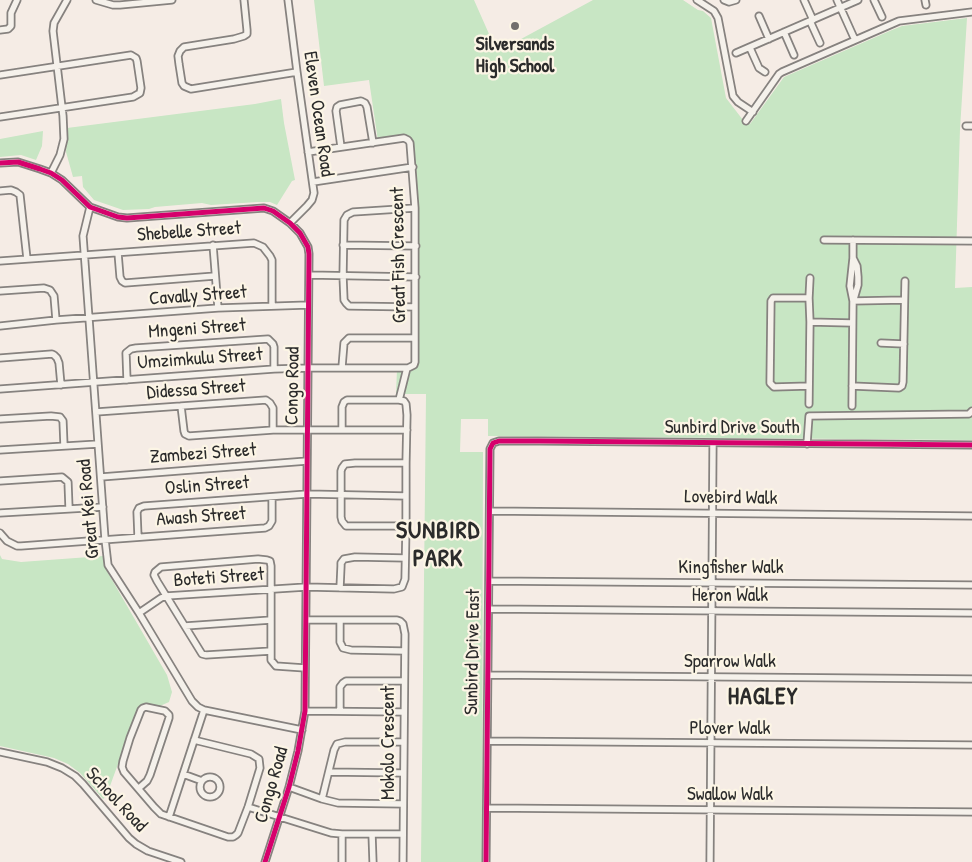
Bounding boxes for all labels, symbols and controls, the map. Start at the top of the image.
marker: Silversands High School [509,20,521,32]
place label: Silversands High School [476,34,554,78]
street label: Eleven Ocean Road [298,50,338,178]
street label: Great Fish Crescent [386,187,412,323]
street label: Shebelle Street [136,217,242,247]
street label: Cavally Street [148,281,248,311]
street label: Mngeni Street [148,314,246,344]
street label: Umzimkulu Street [137,343,263,375]
street label: Congo Road [281,347,305,425]
street label: Didessa Street [146,375,246,405]
street label: Sunbird Drive South [665,417,799,439]
street label: Zambezi Street [149,439,257,469]
street label: Great Kei Road [73,458,105,560]
street label: Oslin Street [164,472,250,500]
street label: Lovebird Walk [684,486,778,510]
street label: Awash Street [156,503,246,531]
district label: SUNBIRD PARK [395,518,481,574]
street label: Kingfisher Walk [678,557,784,579]
street label: Boteti Street [173,563,265,593]
street label: Heron Walk [692,585,768,607]
street label: Sunbird Drive East [461,589,485,715]
street label: Sparrow Walk [684,651,776,673]
district label: HAGLEY [727,684,799,712]
street label: Mokolo Crescent [378,686,400,800]
street label: Plover Walk [690,718,770,740]
street label: Congo Road [250,744,294,826]
street label: School Road [80,763,152,837]
street label: Swallow Walk [687,784,773,806]

